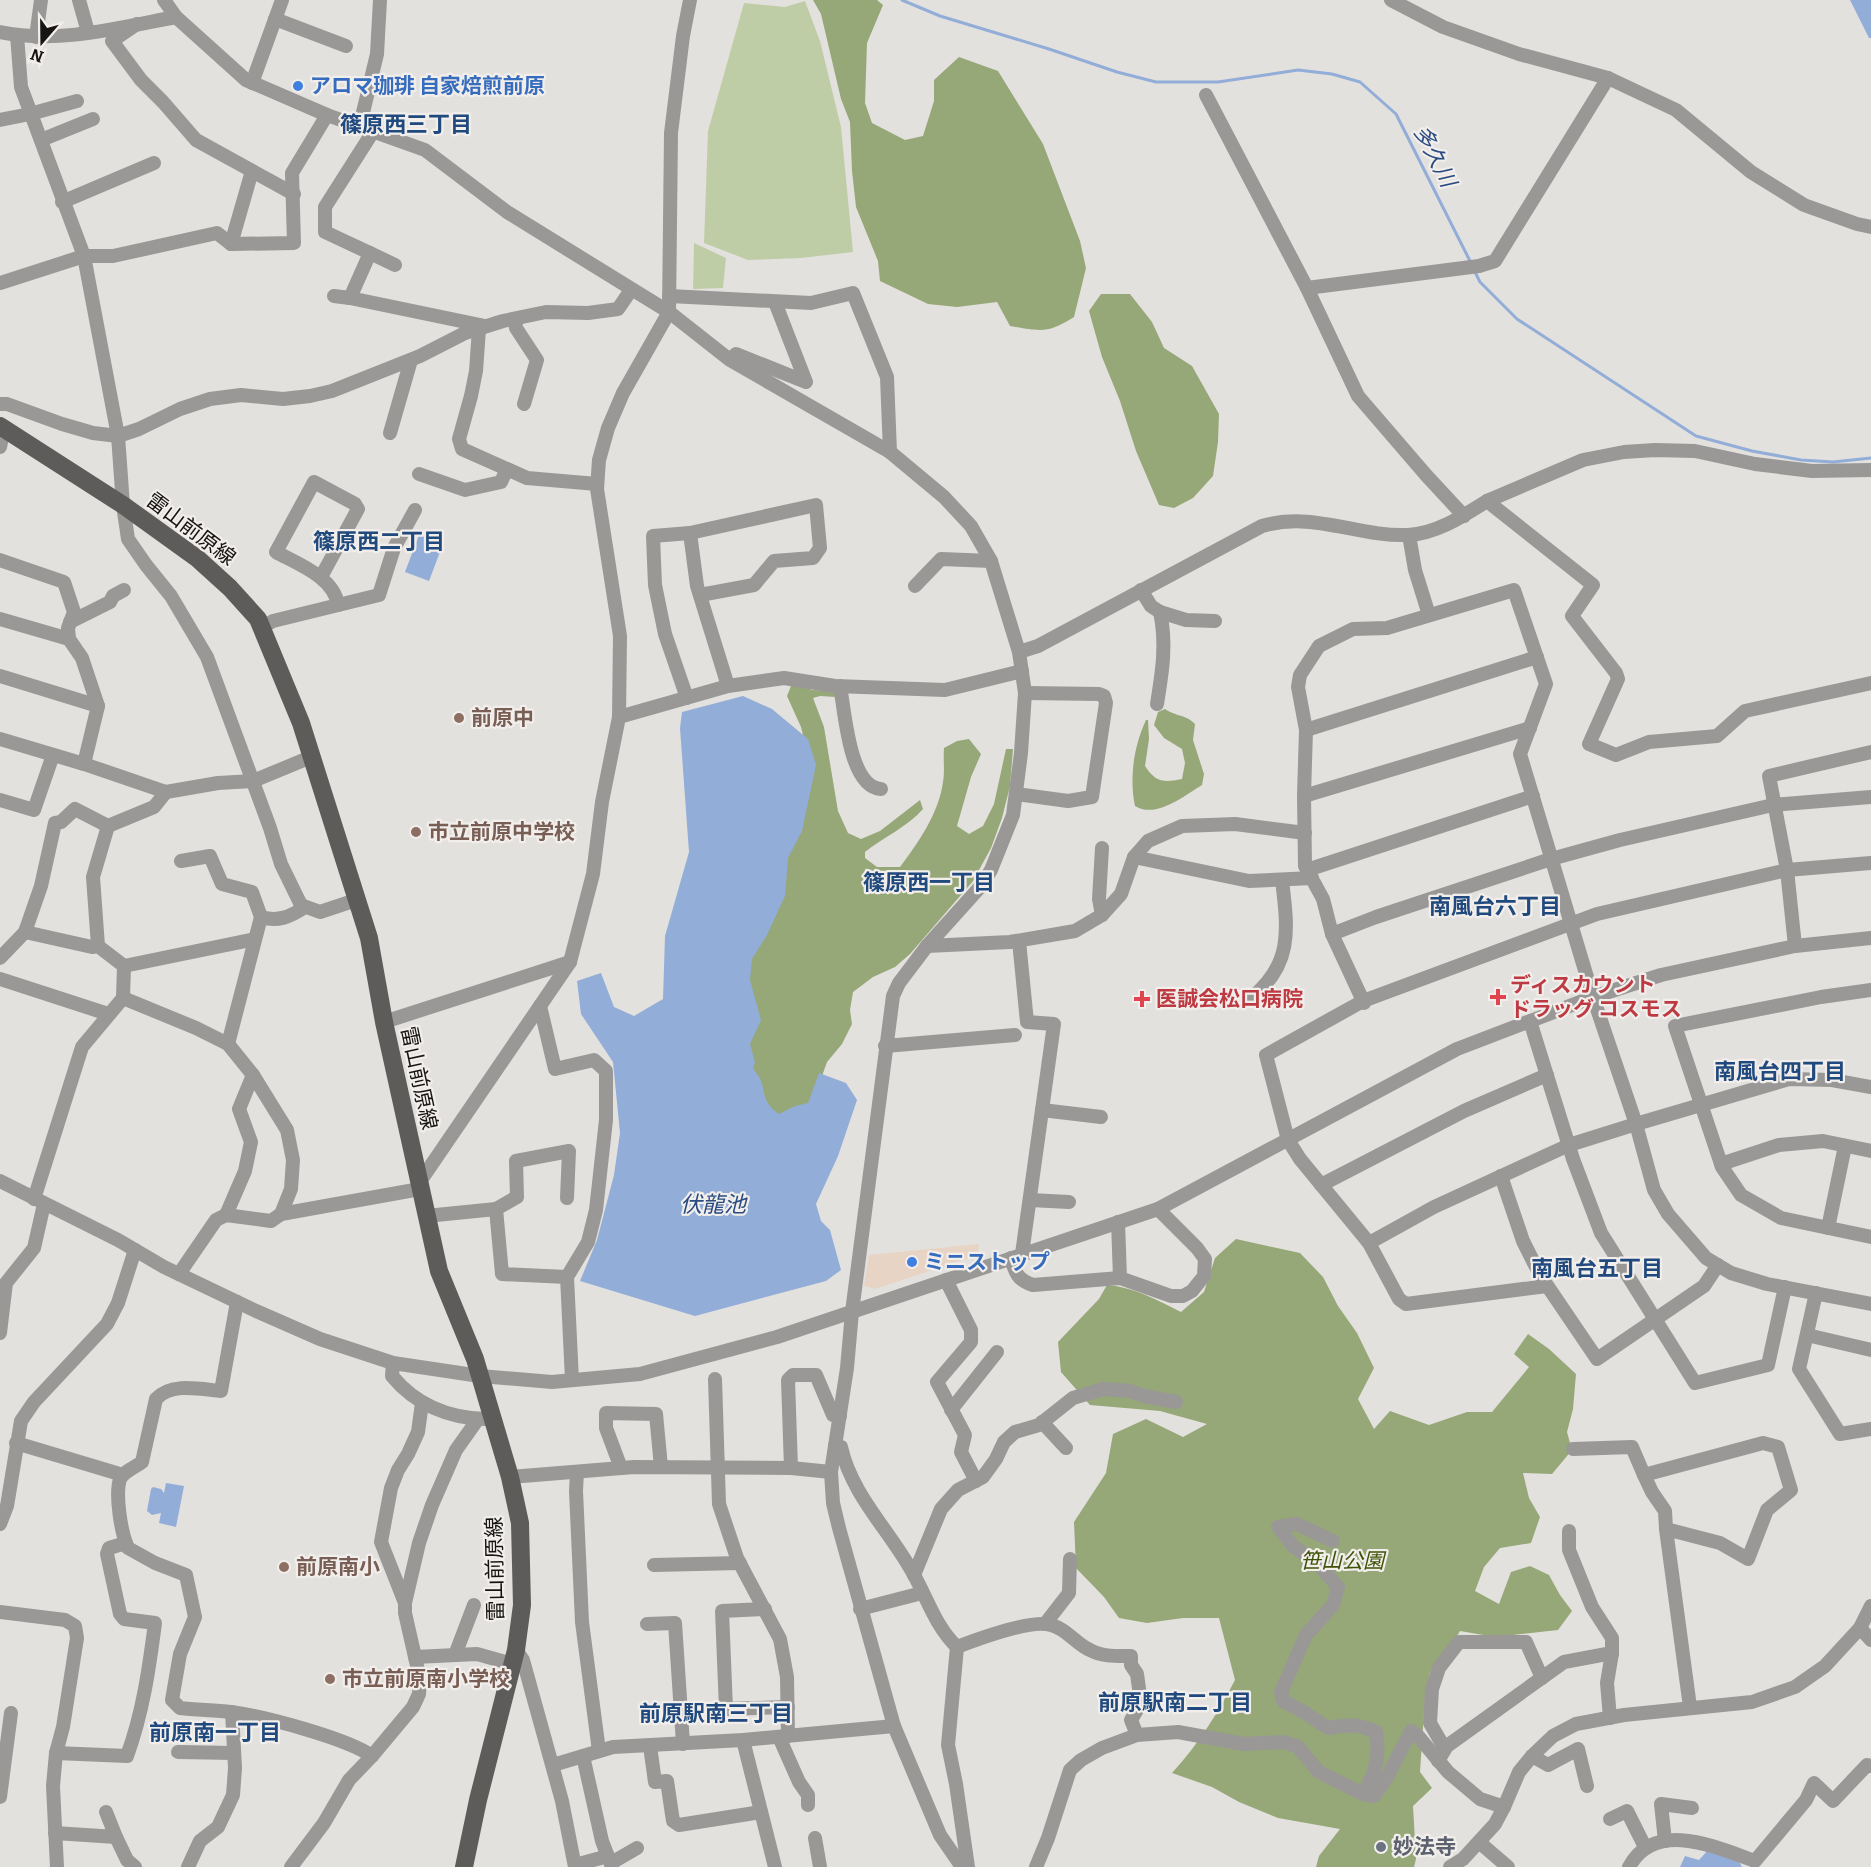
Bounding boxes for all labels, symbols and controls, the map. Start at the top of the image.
north arrow [12,12,72,72]
text: N [28,45,46,67]
place label: アロマ珈琲 自家焙煎前原 [310,73,545,99]
marker: アロマ珈琲 自家焙煎前原 [291,79,305,93]
district label: 篠原西三丁目 [340,111,472,138]
water label: 多久川 [1408,120,1463,193]
street label: 雷山前原線 [141,487,241,571]
district label: 篠原西二丁目 [313,528,445,555]
place label: 前原中 [471,705,534,731]
marker: 前原中 [452,711,466,725]
place label: 市立前原中学校 [428,819,575,845]
marker: 市立前原中学校 [409,825,423,839]
district label: 篠原西一丁目 [863,869,995,896]
district label: 南風台六丁目 [1429,893,1561,920]
place label: ディスカウント ドラッグ コスモス [1510,972,1682,1022]
place label: 医誠会松口病院 [1156,986,1303,1012]
marker: 医誠会松口病院 [1133,990,1151,1008]
marker: ディスカウント ドラッグ コスモス [1491,990,1505,1004]
street label: 雷山前原線 [395,1024,443,1132]
district label: 南風台四丁目 [1714,1058,1846,1085]
water label: 伏龍池 [680,1191,748,1218]
place label: ミニストップ [924,1249,1050,1275]
marker: ミニストップ [905,1255,919,1269]
district label: 南風台五丁目 [1531,1255,1663,1282]
street label: 雷山前原線 [481,1516,509,1622]
park label: 笹山公園 [1300,1548,1387,1574]
place label: 前原南小 [296,1554,380,1580]
marker: 前原南小 [277,1560,291,1574]
place label: 市立前原南小学校 [342,1666,510,1692]
marker: 市立前原南小学校 [323,1672,337,1686]
district label: 前原駅南二丁目 [1098,1689,1252,1716]
district label: 前原駅南三丁目 [639,1700,793,1727]
district label: 前原南一丁目 [149,1719,281,1746]
place label: 妙法寺 [1393,1834,1456,1860]
marker: 妙法寺 [1374,1840,1388,1854]

